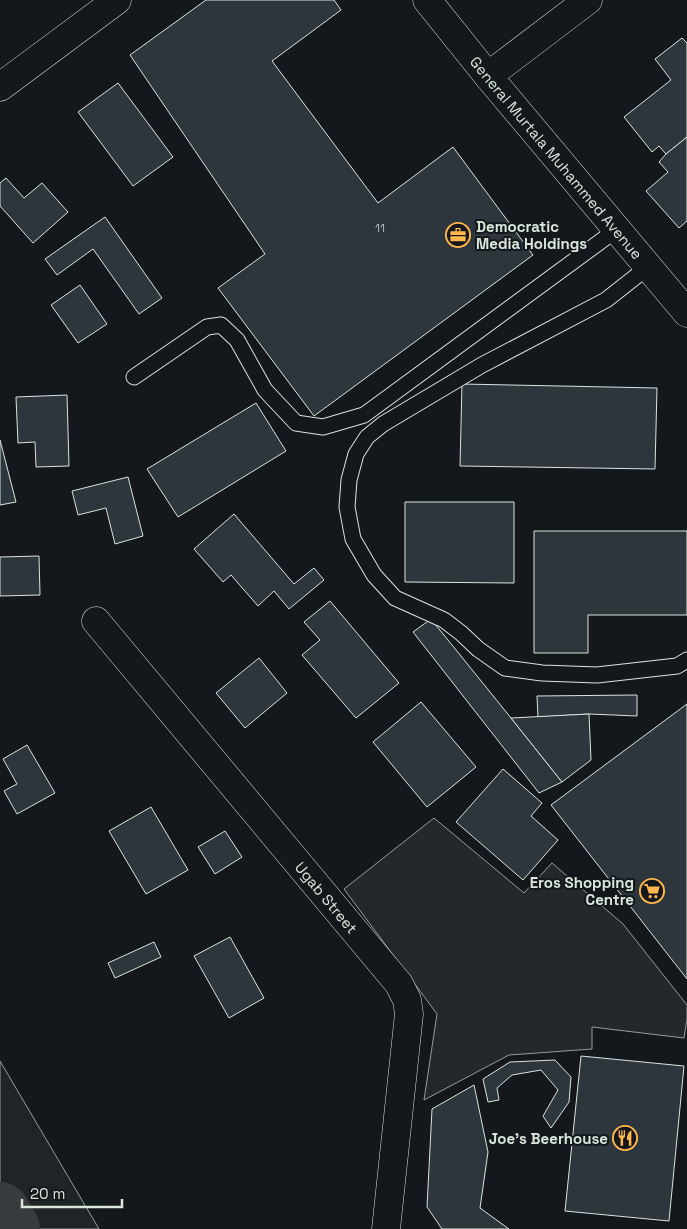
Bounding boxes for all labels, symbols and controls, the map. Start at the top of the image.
street label: General Murtala Muhammed Avenue [466,52,647,263]
place label: Democratic Media Holdings [476,217,587,253]
house number: 11 [375,220,385,236]
office icon: Democratic Media Holdings [445,222,471,248]
street label: Ugab Street [291,858,362,937]
place label: Eros Shopping Centre [530,873,634,909]
supermarket icon: Eros Shopping Centre [639,878,665,904]
restaurant icon: Joe's Beerhouse [612,1125,638,1151]
place label: Joe's Beerhouse [489,1129,608,1148]
scale bar [22,1176,122,1208]
text: 20 m [30,1184,65,1203]

